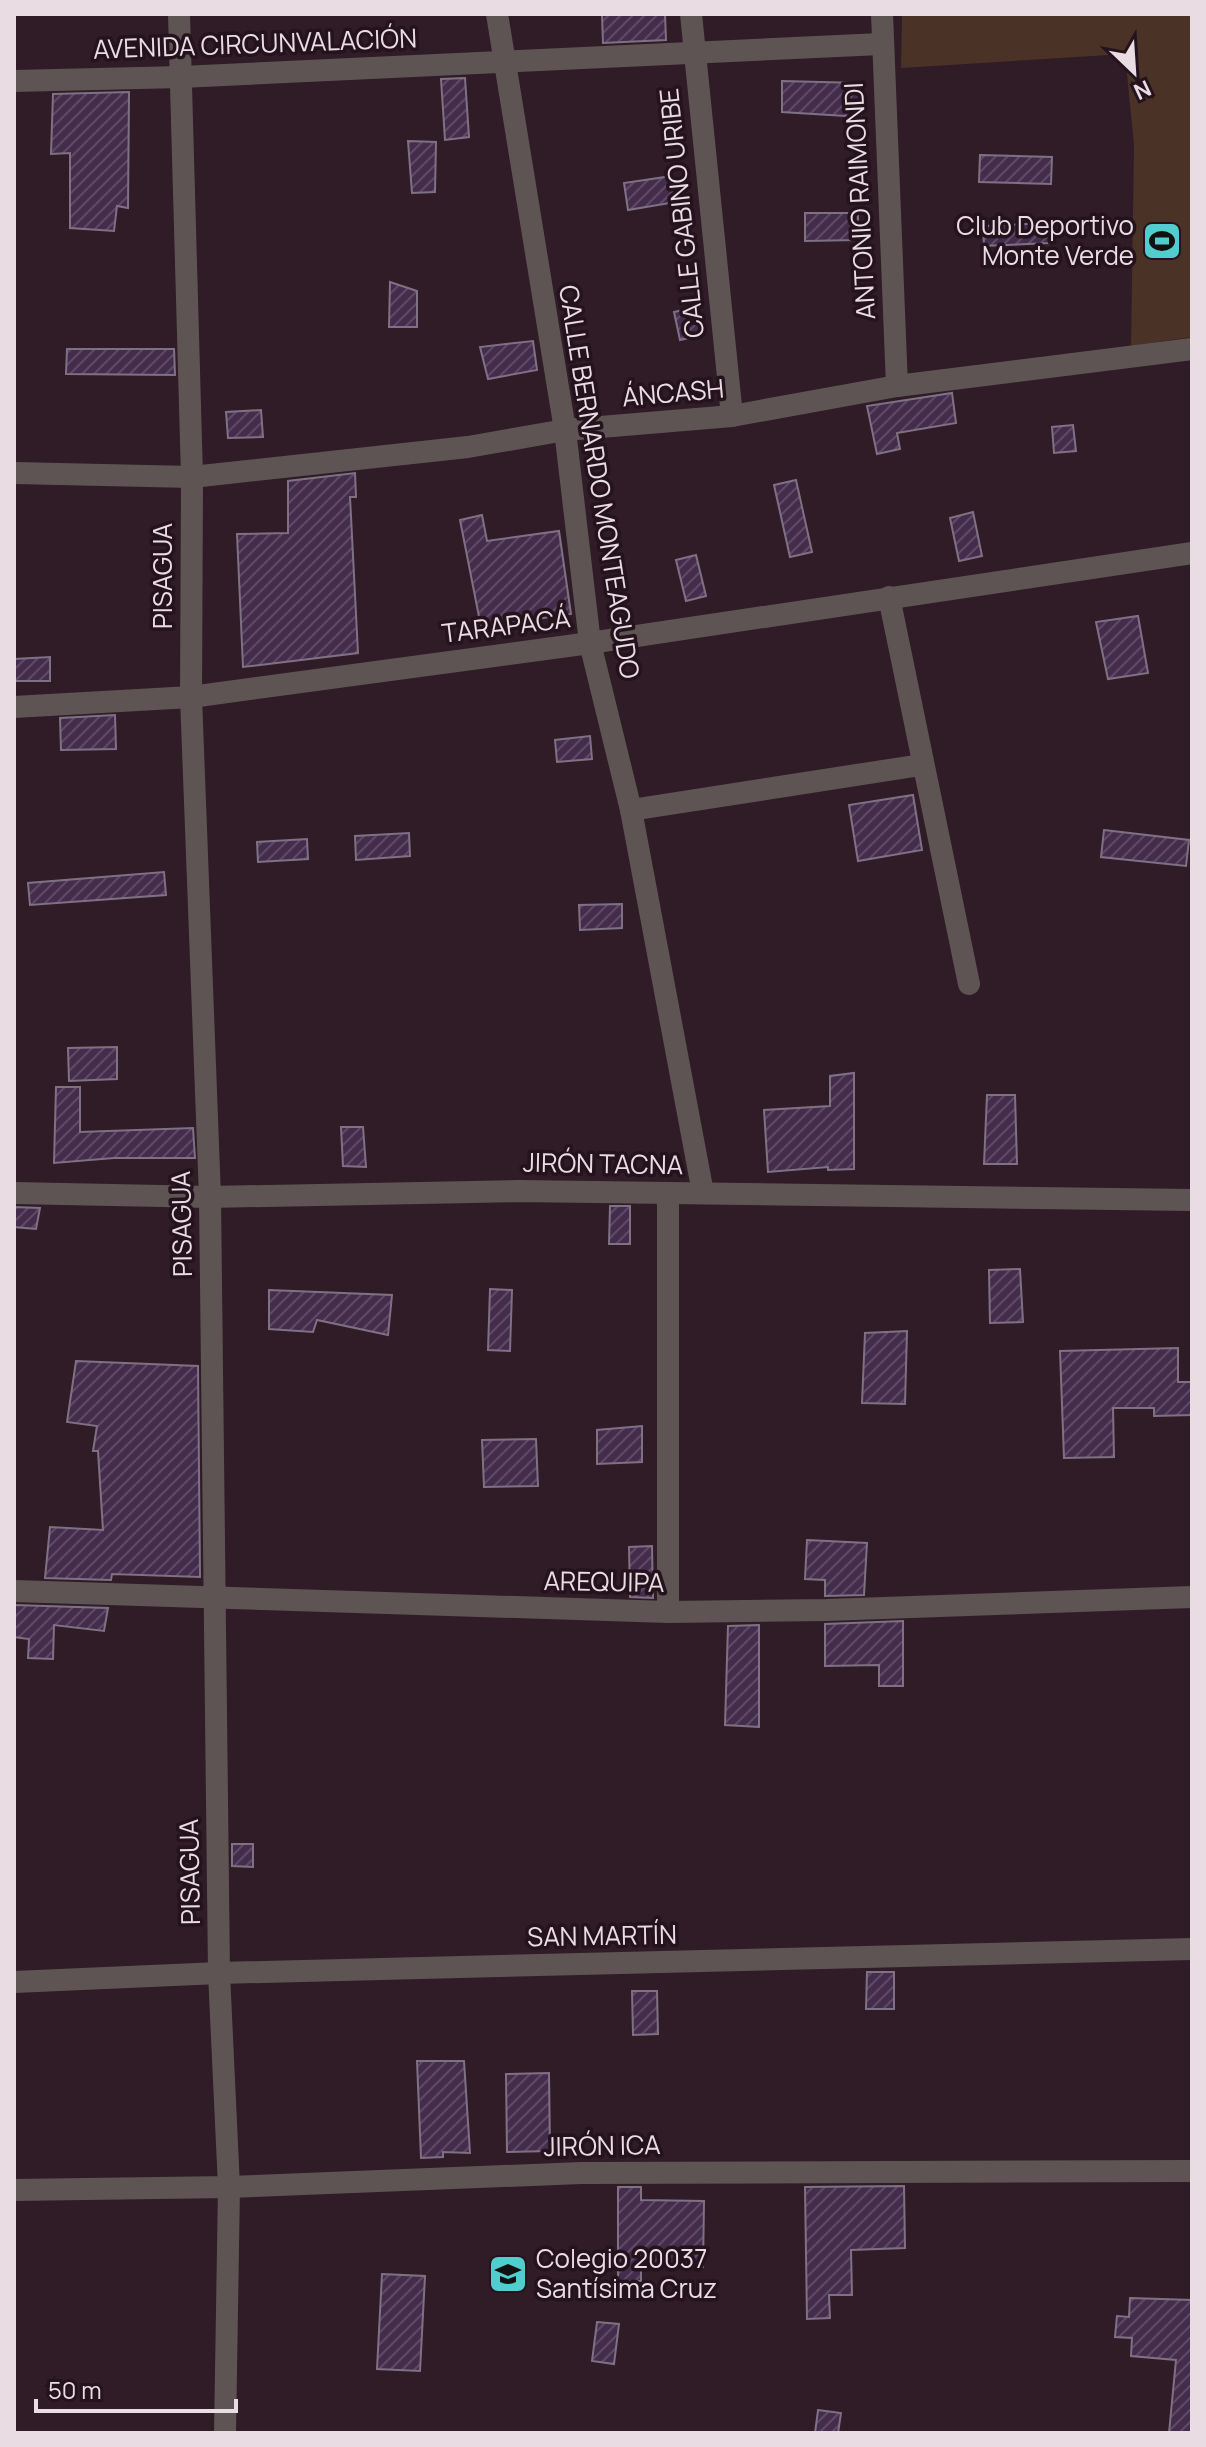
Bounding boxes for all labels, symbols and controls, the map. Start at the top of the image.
street label: AVENIDA CIRCUNVALACIÓN [92,19,417,67]
north arrow [1094,32,1174,112]
text: N [1129,73,1156,107]
street label: ANTONIO RAIMONDI [835,82,883,321]
street label: CALLE GABINO URIBE [650,87,712,340]
place label: Club Deportivo Monte Verde [956,207,1134,273]
sports icon: Club Deportivo Monte Verde [1141,220,1183,262]
street label: CALLE BERNARDO MONTEAGUDO [551,282,649,681]
street label: ÁNCASH [620,370,725,414]
street label: PISAGUA [144,523,180,629]
street label: TARAPACÁ [440,599,572,651]
street label: JIRÓN TACNA [523,1144,683,1182]
street label: PISAGUA [162,1171,200,1277]
street label: AREQUIPA [543,1562,665,1600]
street label: PISAGUA [170,1819,208,1925]
street label: SAN MARTÍN [527,1916,677,1954]
street label: JIRÓN ICA [543,2126,661,2164]
place label: Colegio 20037 Santísima Cruz [536,2240,717,2306]
school or university icon: Colegio 20037 Santísima Cruz [487,2253,529,2295]
scale bar [36,2363,236,2413]
text: 50 m [48,2373,102,2406]

